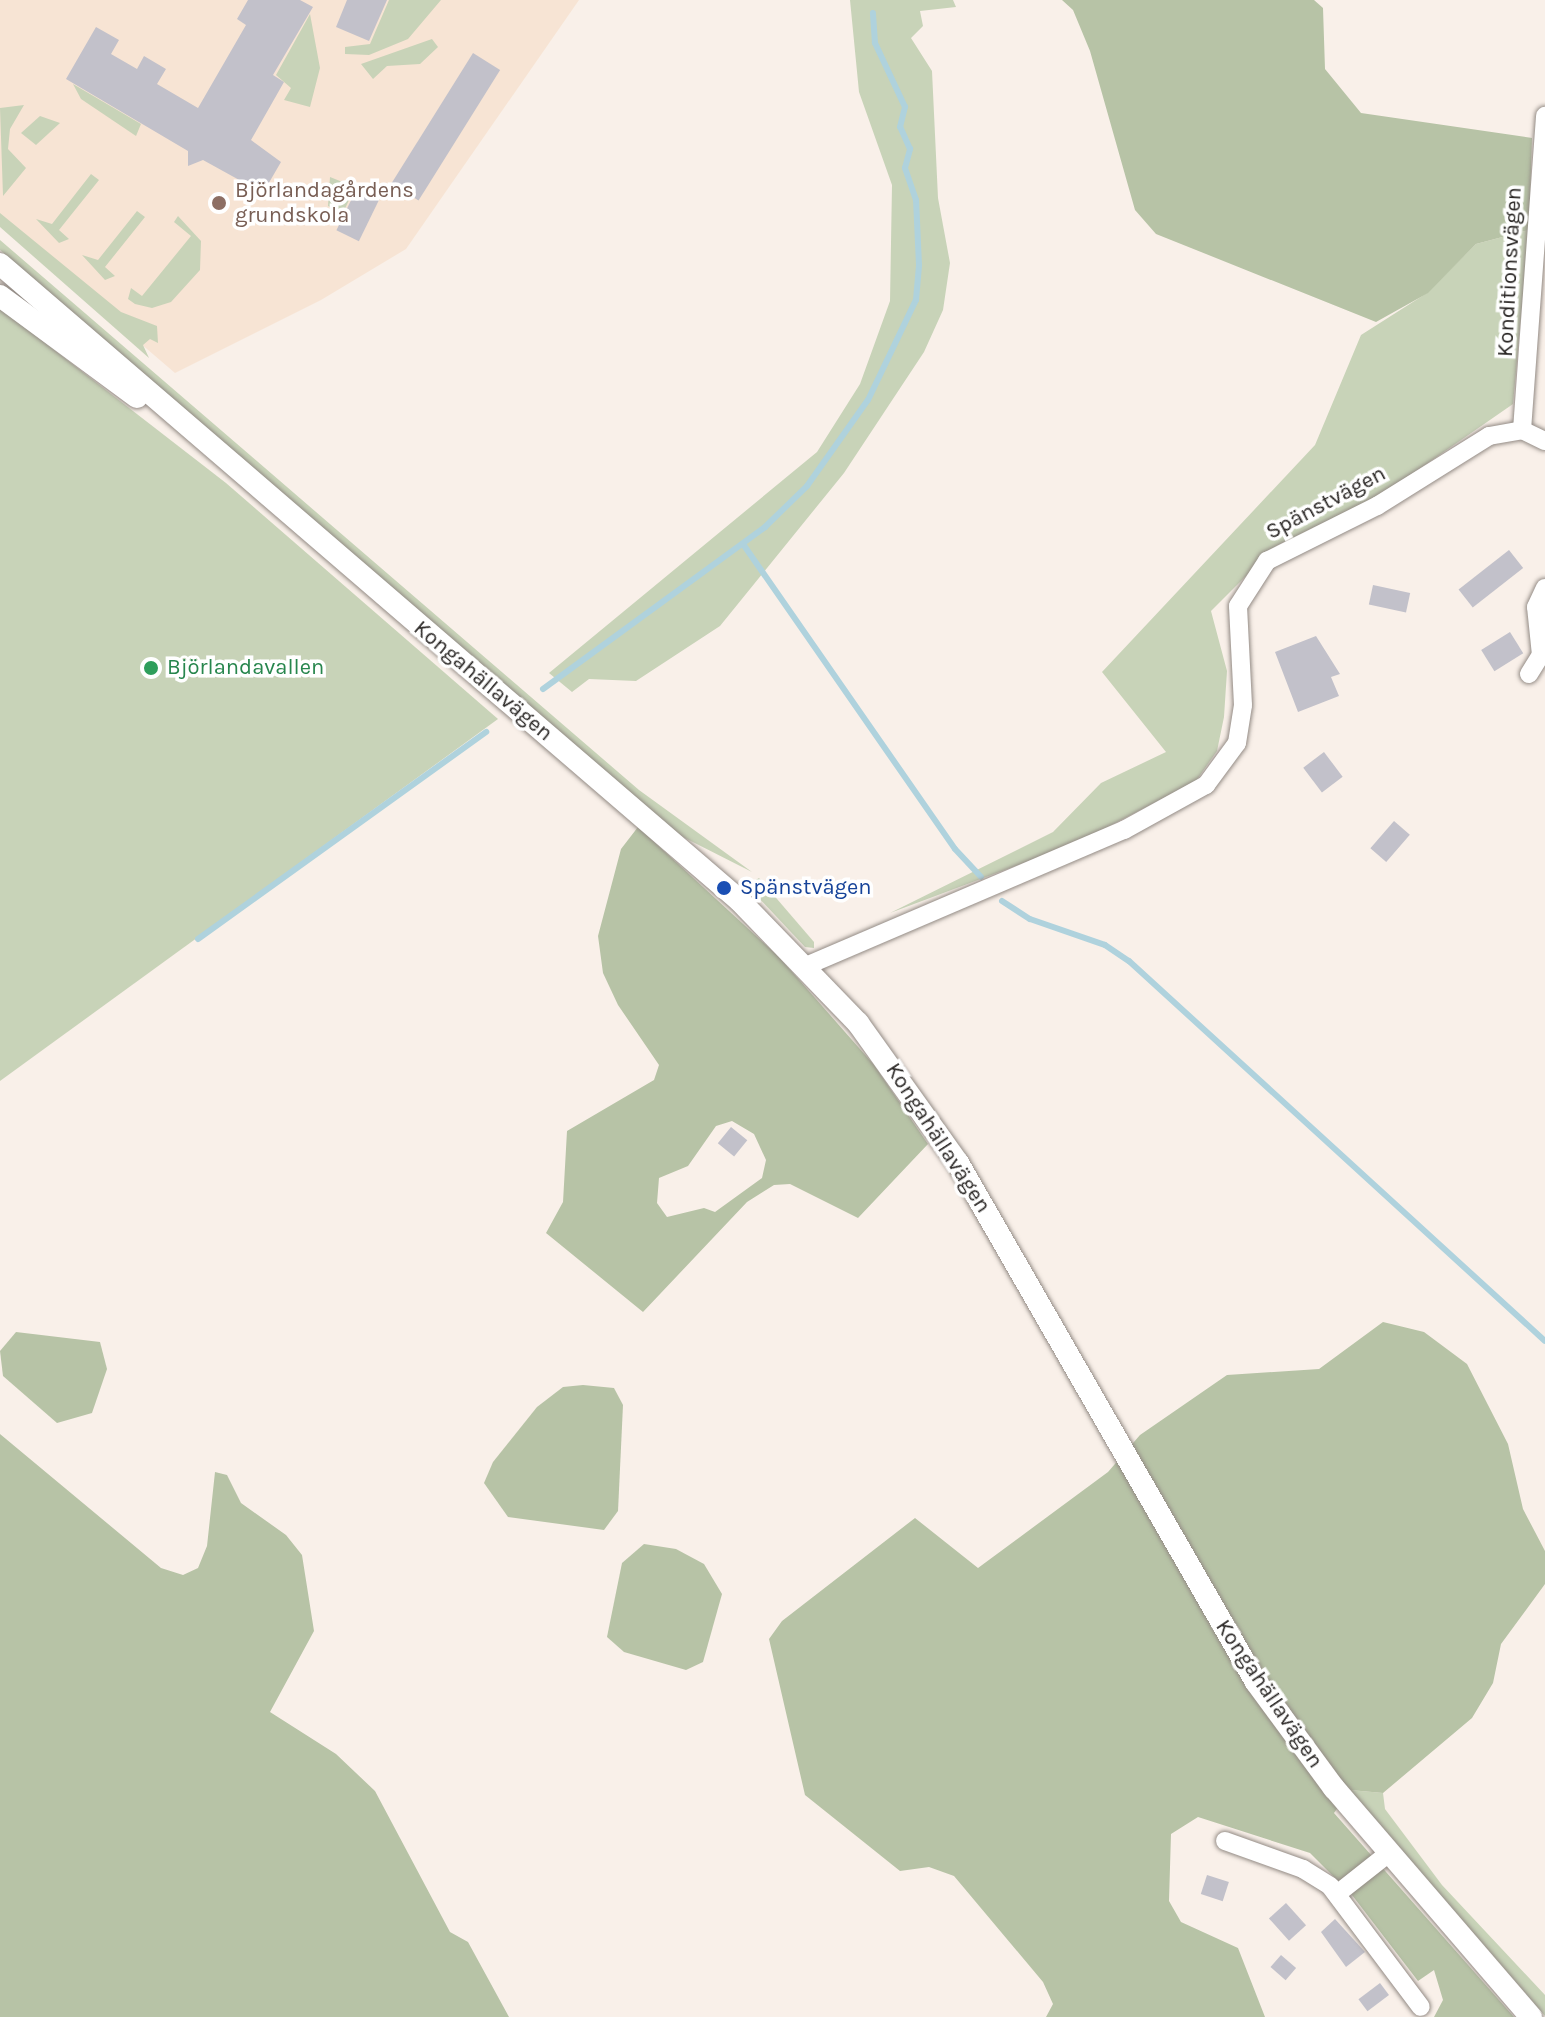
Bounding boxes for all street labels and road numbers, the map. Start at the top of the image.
street label: Konditionsvägen [1492,186,1528,358]
street label: Spänstvägen [1262,460,1390,546]
street label: Kongahällavägen [408,615,558,747]
street label: Kongahällavägen [880,1058,996,1218]
street label: Kongahällavägen [1210,1615,1328,1773]

